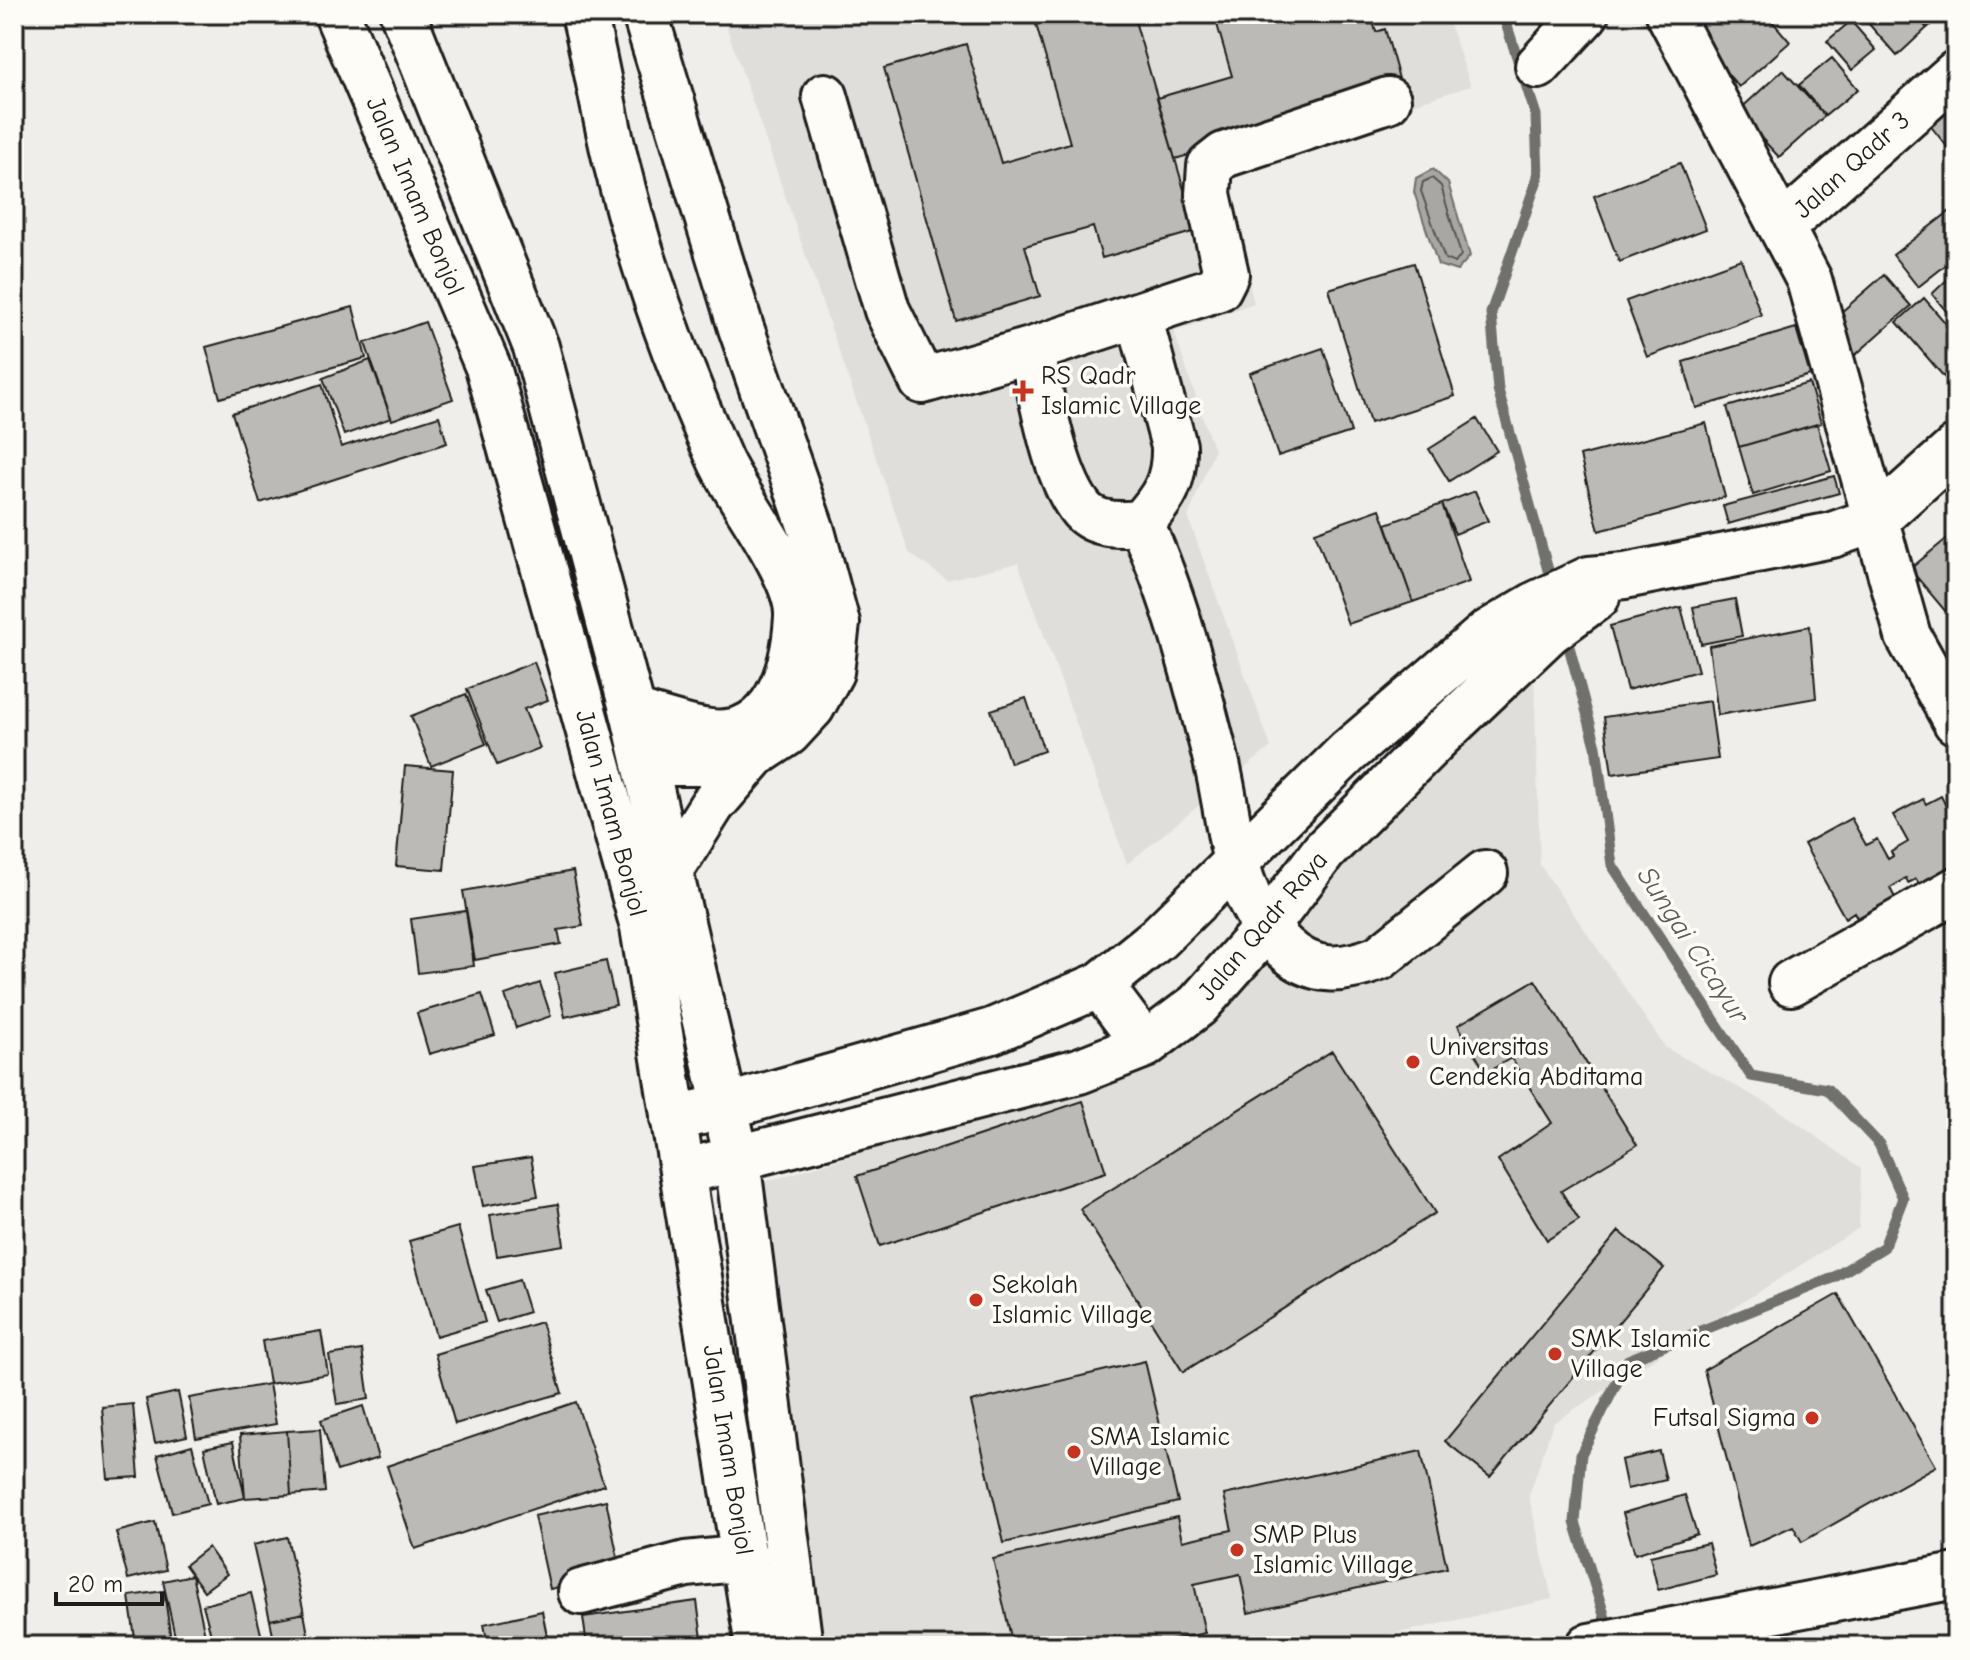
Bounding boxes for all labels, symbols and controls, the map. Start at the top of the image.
street label: Jalan Imam Bonjol [360,92,470,300]
street label: Jalan Qadr 3 [1788,105,1916,225]
place label: RS Qadr Islamic Village [1041,361,1201,421]
marker: RS Qadr Islamic Village [1012,380,1034,402]
street label: Jalan Imam Bonjol [569,706,653,920]
street label: Jalan Qadr Raya [1192,845,1334,1007]
water label: Sungai Cicayur [1631,861,1756,1031]
place label: Universitas Cendekia Abditama [1429,1032,1643,1092]
marker: Universitas Cendekia Abditama [1404,1053,1422,1071]
place label: Sekolah Islamic Village [992,1270,1152,1330]
marker: Sekolah Islamic Village [967,1291,985,1309]
place label: SMK Islamic Village [1571,1324,1710,1384]
street label: Jalan Imam Bonjol [697,1343,759,1557]
marker: SMK Islamic Village [1546,1345,1564,1363]
place label: Futsal Sigma [1653,1403,1796,1433]
marker: Futsal Sigma [1803,1409,1821,1427]
place label: SMA Islamic Village [1090,1422,1230,1482]
marker: SMA Islamic Village [1065,1443,1083,1461]
place label: SMP Plus Islamic Village [1253,1520,1413,1580]
marker: SMP Plus Islamic Village [1228,1541,1246,1559]
scale bar [56,1556,162,1606]
text: 20 m [68,1570,123,1598]

